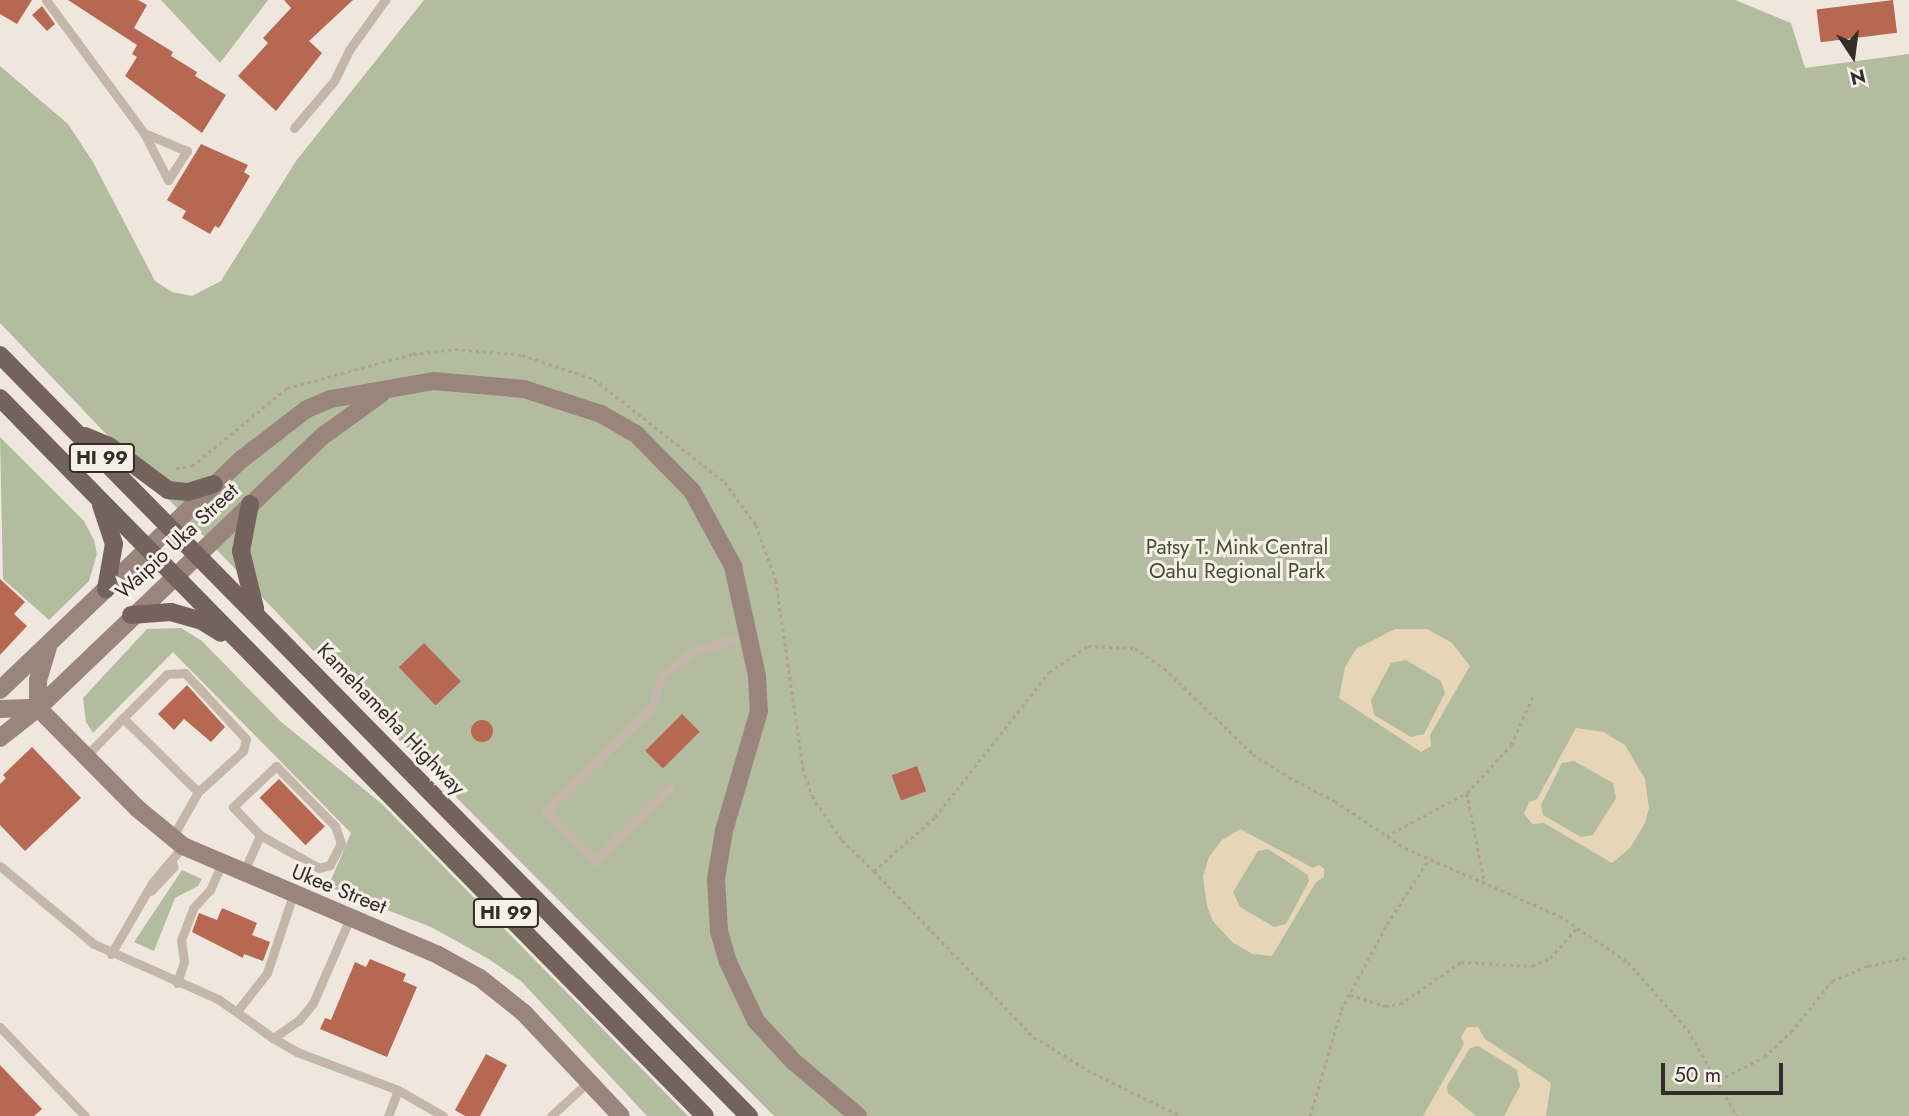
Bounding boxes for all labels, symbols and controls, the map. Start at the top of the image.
north arrow [1818,21,1888,91]
text: N [1847,62,1868,92]
road number: HI 99 [69,442,135,474]
street label: Waipio Uka Street [111,478,243,604]
park label: Patsy T. Mink Central Oahu Regional Park [1146,534,1328,584]
street label: Kamehameha Highway [312,638,470,800]
street label: Ukee Street [288,859,390,919]
road number: HI 99 [473,897,539,928]
scale bar [1664,1050,1786,1094]
text: 50 m [1674,1060,1721,1090]

